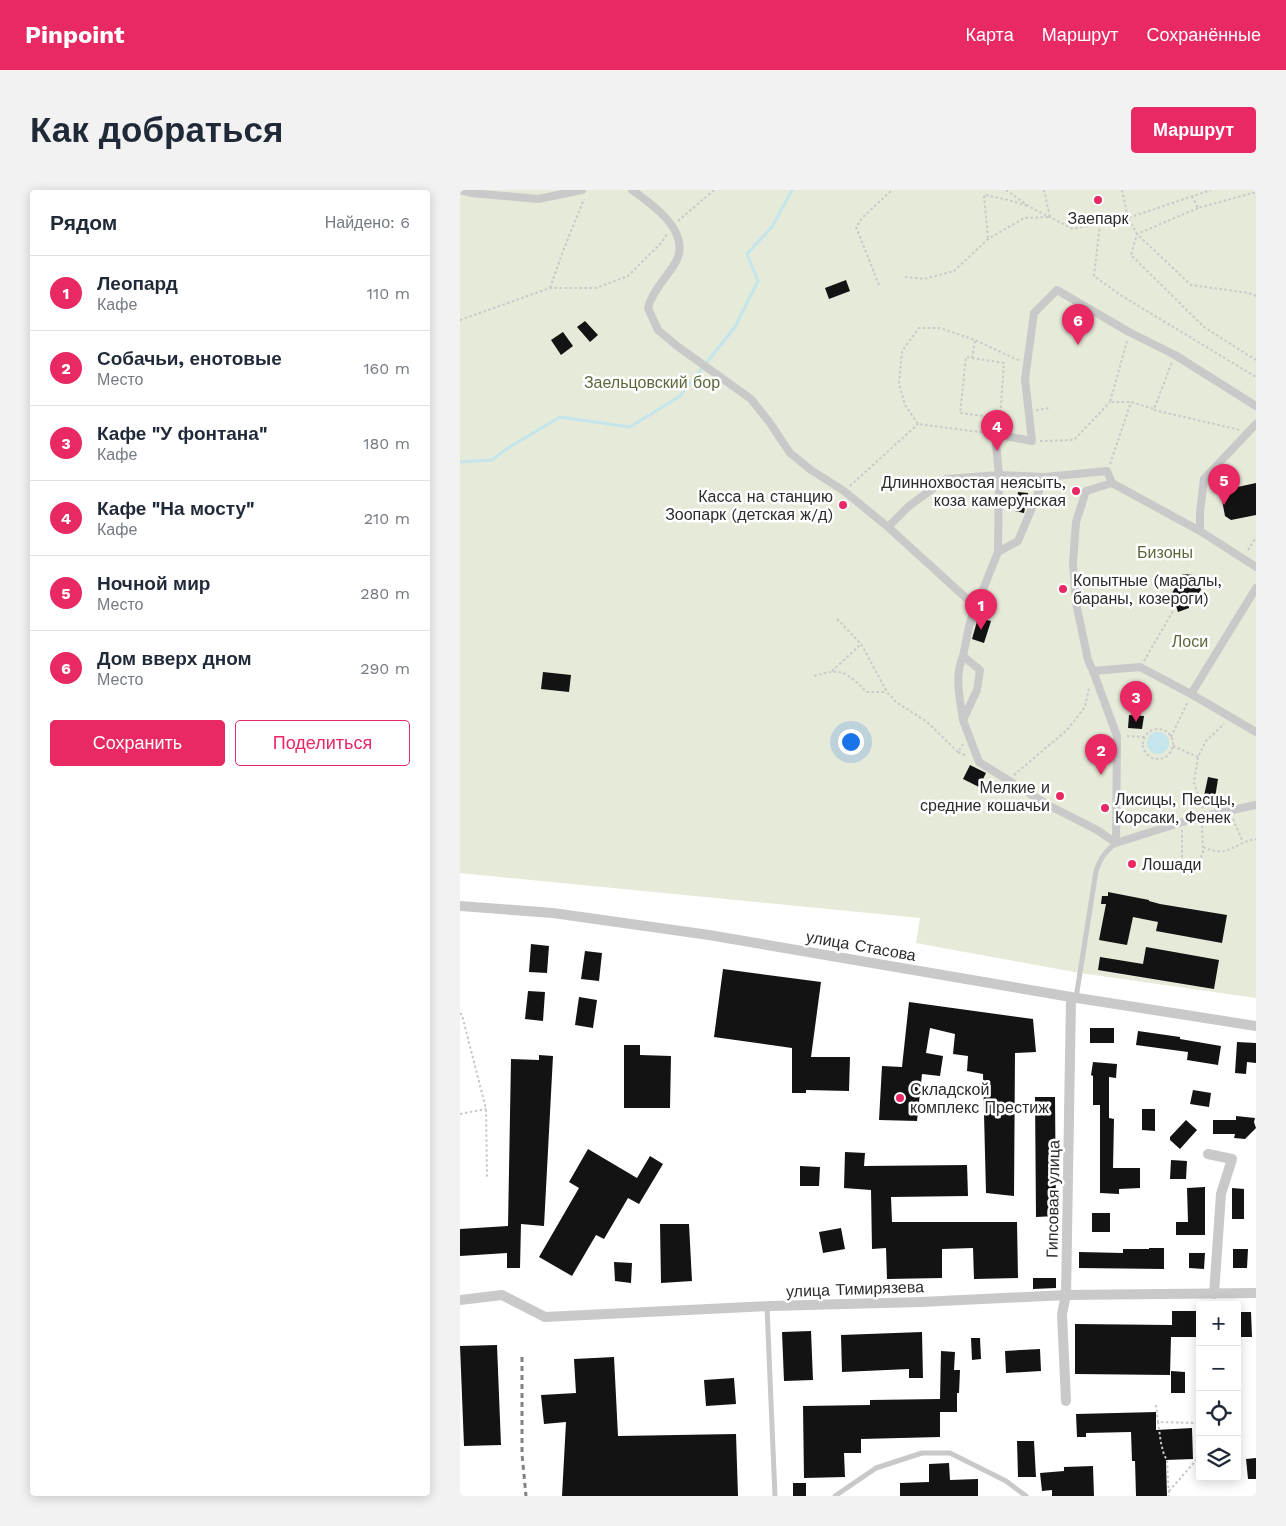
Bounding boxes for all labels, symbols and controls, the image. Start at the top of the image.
text: Pinpoint [25,21,125,49]
text: Карта [966,24,1014,45]
text: Маршрут [1042,24,1118,45]
text: Сохранённые [1146,24,1261,45]
button: Маршрут [1131,107,1256,153]
text: Как добраться [30,109,283,151]
marker: Заепарк [1092,194,1104,206]
place label: Заепарк [1068,209,1129,228]
text: Рядом [50,210,117,235]
text: Найдено: 6 [325,213,410,232]
text: Леопард [97,272,178,295]
text: 1 [63,284,69,303]
text: 110 m [367,284,410,303]
text: Кафе [97,295,137,314]
pin: 6 [1062,304,1094,345]
text: Собачьи, енотовые [97,347,282,370]
text: 2 [61,359,71,378]
text: 160 m [363,359,410,378]
text: Место [97,370,143,389]
park label: Заельцовский бор [584,373,720,392]
pin: 4 [981,410,1013,451]
text: Кафе "У фонтана" [97,422,267,445]
text: 3 [61,434,71,453]
text: 180 m [363,434,410,453]
text: Кафе [97,445,137,464]
pin: 5 [1208,464,1240,505]
place label: Длиннохвостая неясыть, коза камерунская [881,473,1066,510]
marker: Длиннохвостая неясыть, коза камерунская [1070,485,1082,497]
place label: Касса на станцию Зоопарк (детская ж/д) [665,487,833,524]
text: Кафе "На мосту" [97,497,255,520]
marker: Касса на станцию Зоопарк (детская ж/д) [837,499,849,511]
text: 4 [61,509,71,528]
text: 210 m [364,509,410,528]
text: Кафе [97,520,137,539]
park label: Бизоны [1137,543,1193,562]
place label: Копытные (маралы, бараны, козероги) [1073,571,1222,608]
text: Ночной мир [97,572,210,595]
marker: Копытные (маралы, бараны, козероги) [1057,583,1069,595]
text: 5 [61,584,71,603]
text: 280 m [360,584,410,603]
pin: 1 [965,589,997,630]
text: Место [97,595,143,614]
park label: Лоси [1172,632,1208,651]
text: Дом вверх дном [97,647,252,670]
text: 6 [61,659,71,678]
text: 290 m [360,659,410,678]
text: Место [97,670,143,689]
pin: 3 [1120,681,1152,722]
button: Сохранить [50,720,225,766]
button: Поделиться [235,720,410,766]
your location [838,729,864,755]
pin: 2 [1085,734,1117,775]
place label: Мелкие и средние кошачьи [920,778,1050,815]
marker: Мелкие и средние кошачьи [1054,790,1066,802]
place label: Лисицы, Песцы, Корсаки, Фенек [1115,790,1235,827]
marker: Лисицы, Песцы, Корсаки, Фенек [1099,802,1111,814]
place label: Лошади [1142,855,1201,874]
marker: Лошади [1126,858,1138,870]
street label: улица Стасова [805,927,918,965]
place label: Складской комплекс Престиж [910,1080,1049,1117]
marker: Складской комплекс Престиж [894,1092,906,1104]
street label: Гипсовая улица [1042,1140,1064,1258]
street label: улица Тимирязева [786,1277,924,1301]
map controls [1196,1301,1241,1481]
button: + [1196,1301,1241,1346]
button: − [1196,1346,1241,1391]
button: locate [1196,1391,1241,1436]
button: layers [1196,1436,1241,1481]

